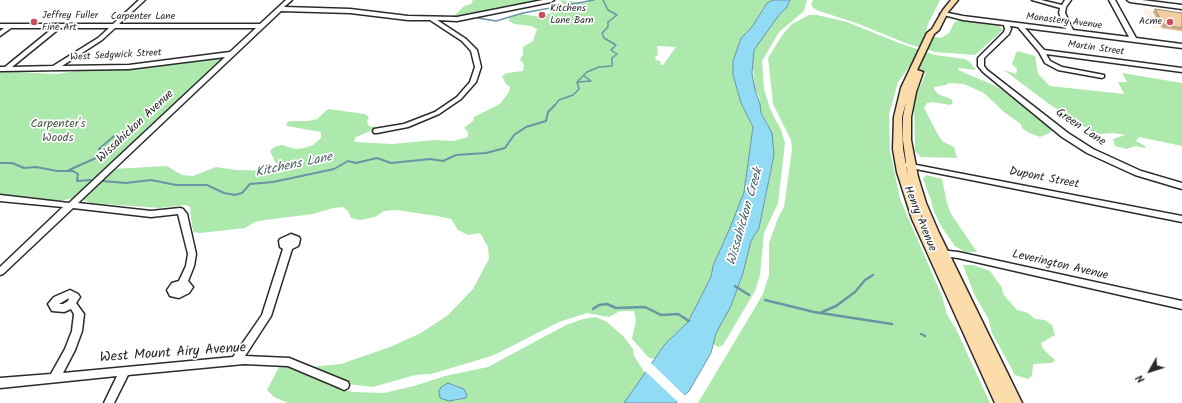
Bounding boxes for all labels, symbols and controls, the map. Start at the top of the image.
place label: Kitchens Lane Barn [550,3,594,26]
place label: Jeffrey Fuller Fine Art [42,10,98,34]
marker: Kitchens Lane Barn [537,10,547,20]
street label: Carpenter Lane [111,11,175,23]
street label: Monastery Avenue [1025,11,1103,33]
place label: Acme [1139,16,1162,28]
marker: Jeffrey Fuller Fine Art [29,17,39,27]
marker: Acme [1165,17,1175,27]
street label: Martin Street [1067,39,1125,59]
street label: West Sedgwick Street [70,48,162,64]
street label: Wissahickon Avenue [94,88,178,166]
street label: Green Lane [1052,106,1108,150]
park label: Carpenter's Woods [30,118,86,146]
water label: Kitchens Lane [254,150,334,182]
street label: Dupont Street [1008,165,1080,193]
water label: Wissahickon Creek [725,167,767,267]
street label: Henry Avenue [899,184,939,254]
street label: Leverington Avenue [1011,248,1109,284]
street label: West Mount Airy Avenue [99,341,247,367]
north arrow [1130,351,1170,391]
text: N [1131,370,1150,387]

